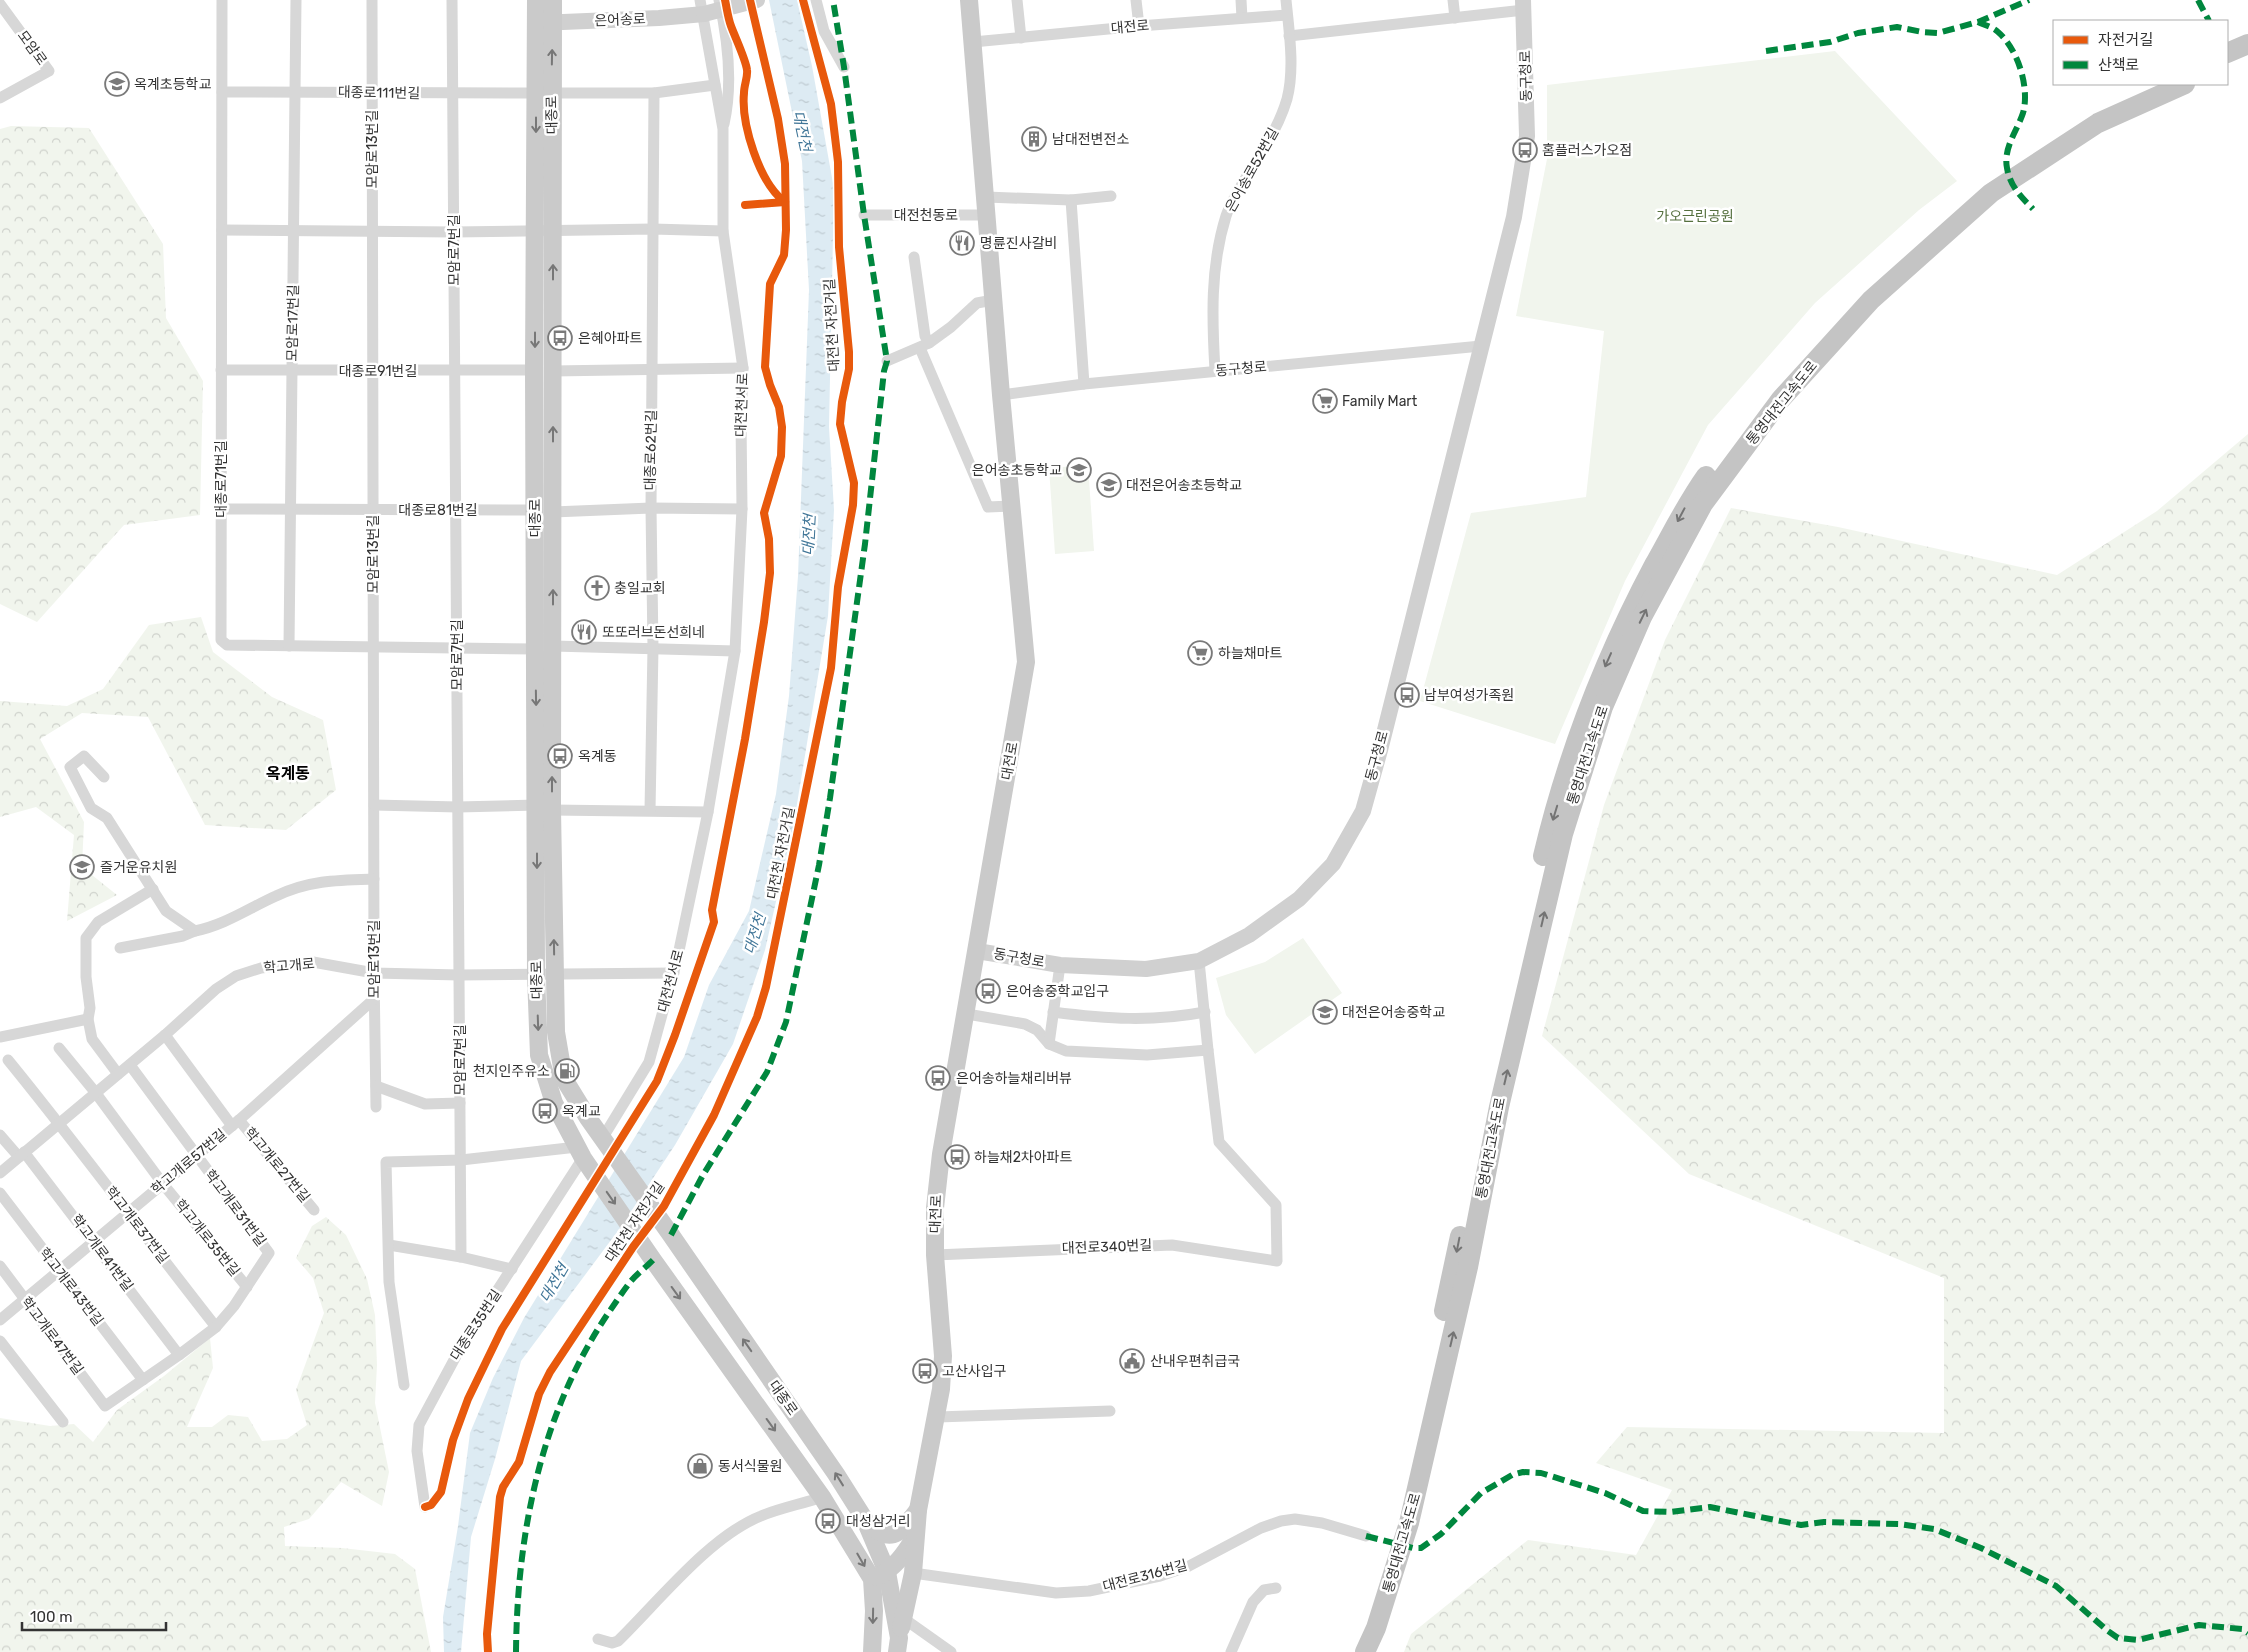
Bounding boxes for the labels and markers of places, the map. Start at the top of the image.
school or university icon: 옥계초등학교 [104,71,130,97]
place label: 옥계초등학교 [134,76,211,93]
building icon: 남대전변전소 [1021,126,1047,152]
place label: 남대전변전소 [1052,131,1129,148]
bus stop icon: 홈플러스가오점 [1512,137,1538,163]
place label: 홈플러스가오점 [1542,142,1632,159]
restaurant icon: 명륜진사갈비 [949,230,975,256]
place label: 명륜진사갈비 [980,235,1057,252]
bus stop icon: 은혜아파트 [547,325,573,351]
place label: 은혜아파트 [578,330,643,347]
supermarket icon: Family Mart [1312,388,1338,414]
place label: Family Mart [1342,393,1418,410]
school or university icon: 은어송초등학교 [1066,457,1092,483]
place label: 은어송초등학교 [972,462,1062,479]
school or university icon: 대전은어송초등학교 [1096,472,1122,498]
place label: 대전은어송초등학교 [1126,477,1242,494]
church icon: 충일교회 [584,575,610,601]
place label: 충일교회 [614,580,666,597]
restaurant icon: 또또러브돈선희네 [571,619,597,645]
place label: 또또러브돈선희네 [602,624,705,641]
supermarket icon: 하늘채마트 [1187,640,1213,666]
place label: 하늘채마트 [1218,645,1283,662]
bus stop icon: 남부여성가족원 [1394,682,1420,708]
place label: 남부여성가족원 [1424,687,1514,704]
bus stop icon: 옥계동 [547,743,573,769]
place label: 옥계동 [578,748,617,765]
school or university icon: 즐거운유치원 [69,854,95,880]
place label: 즐거운유치원 [100,859,177,876]
bus stop icon: 은어송중학교입구 [975,978,1001,1004]
place label: 은어송중학교입구 [1006,983,1109,1000]
school or university icon: 대전은어송중학교 [1312,999,1338,1025]
place label: 대전은어송중학교 [1342,1004,1445,1021]
fuel station icon: 천지인주유소 [554,1058,580,1084]
place label: 천지인주유소 [473,1063,550,1080]
bus stop icon: 은어송하늘채리버뷰 [925,1065,951,1091]
place label: 은어송하늘채리버뷰 [956,1070,1072,1087]
bus stop icon: 옥계교 [532,1098,558,1124]
place label: 옥계교 [562,1103,601,1120]
bus stop icon: 하늘채2차아파트 [944,1144,970,1170]
place label: 하늘채2차아파트 [974,1149,1072,1166]
public building icon: 산내우편취급국 [1119,1348,1145,1374]
place label: 산내우편취급국 [1150,1353,1240,1370]
bus stop icon: 고산사입구 [912,1358,938,1384]
place label: 고산사입구 [942,1363,1007,1380]
shop icon: 동서식물원 [687,1453,713,1479]
place label: 동서식물원 [718,1458,782,1475]
bus stop icon: 대성삼거리 [815,1508,841,1534]
place label: 대성삼거리 [846,1513,910,1530]

